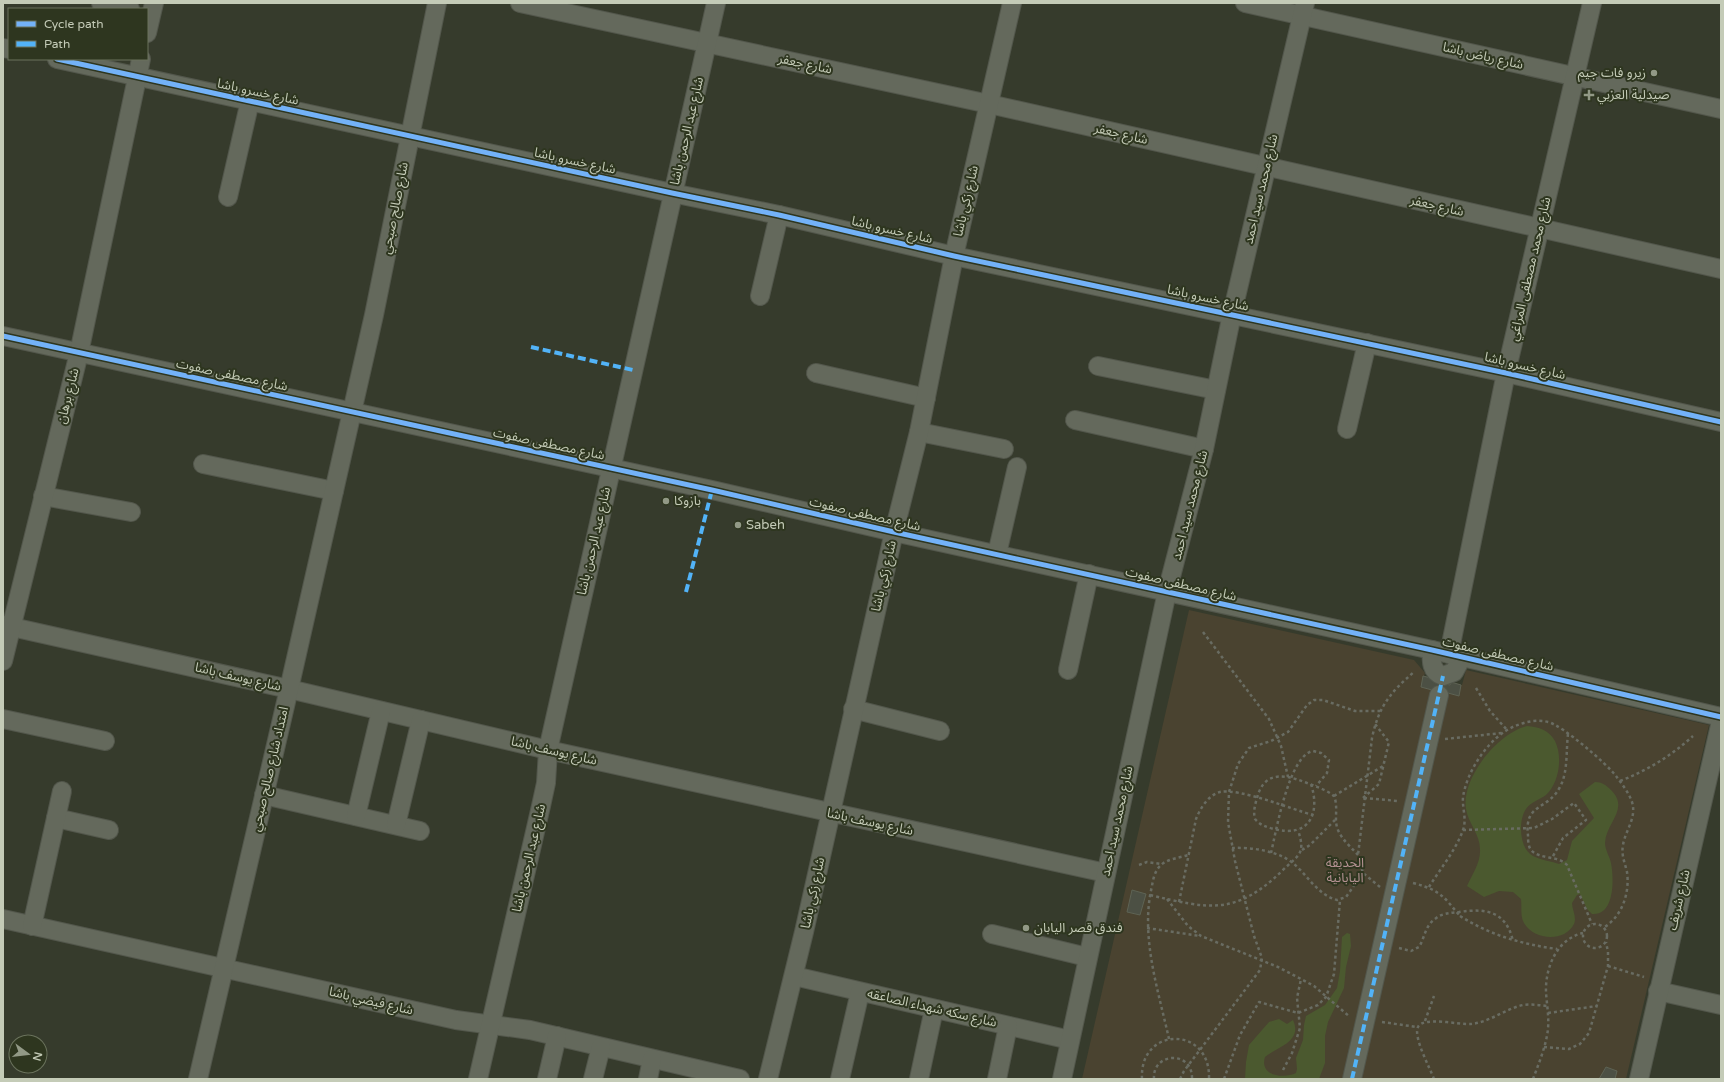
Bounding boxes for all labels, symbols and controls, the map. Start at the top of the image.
legend [8,8,148,60]
text: Cycle path [44,17,103,31]
text: Path [44,37,70,51]
street label: شارع رياض باشا [1441,39,1525,75]
street label: شارع جعفر [775,50,833,79]
place label: زيرو فات جيم [1578,65,1646,83]
marker: زيرو فات جيم [1649,68,1659,78]
street label: شارع عبد الرحمن باشا [667,75,709,187]
street label: شارع خسرو باشا [215,76,300,110]
place label: صيدلية العزبي [1597,87,1670,105]
marker: صيدلية العزبي [1584,90,1594,100]
street label: شارع جعفر [1091,120,1149,150]
street label: شارع محمد سيد احمد [1241,133,1283,246]
street label: شارع خسرو باشا [532,145,617,179]
street label: شارع صالح صبحي [378,161,414,256]
street label: شارع زكي باشا [950,164,984,239]
street label: شارع جعفر [1407,192,1465,222]
street label: شارع محمد مصطفى المراغي [1506,195,1556,343]
street label: شارع خسرو باشا [849,213,934,249]
street label: شارع خسرو باشا [1165,282,1250,316]
street label: شارع خسرو باشا [1482,349,1567,385]
street label: شارع مصطفى صفوت [174,355,289,397]
street label: شارع برهان [53,366,85,426]
street label: شارع مصطفى صفوت [491,424,606,466]
street label: شارع محمد سيد احمد [1169,449,1213,562]
street label: شارع عبد الرحمن باشا [574,485,616,597]
place label: بازوكا [674,493,701,509]
street label: شارع مصطفى صفوت [807,493,922,537]
marker: بازوكا [661,496,671,506]
place label: Sabeh [746,517,785,533]
marker: Sabeh [733,520,743,530]
street label: شارع زكي باشا [868,539,902,614]
street label: شارع مصطفى صفوت [1123,563,1238,607]
street label: شارع مصطفى صفوت [1440,633,1555,677]
street label: شارع يوسف باشا [193,659,283,697]
street label: امتداد شارع صالح صبحي [248,705,294,834]
street label: شارع يوسف باشا [509,733,599,771]
street label: شارع محمد سيد احمد [1098,764,1138,878]
street label: شارع عبد الرحمن باشا [509,802,551,914]
street label: شارع يوسف باشا [825,805,915,841]
park label: الحديقة اليابانية [1326,855,1364,886]
street label: شارع زكي باشا [798,856,830,931]
street label: شارع شريف [1664,868,1696,932]
place label: فندق قصر اليابان [1034,920,1123,936]
marker: فندق قصر اليابان [1021,923,1031,933]
street label: شارع فيضي باشا [327,984,415,1020]
street label: شارع سكه شهداء الصاعقه [865,985,998,1033]
north arrow [8,1034,48,1074]
text: N [30,1051,45,1062]

